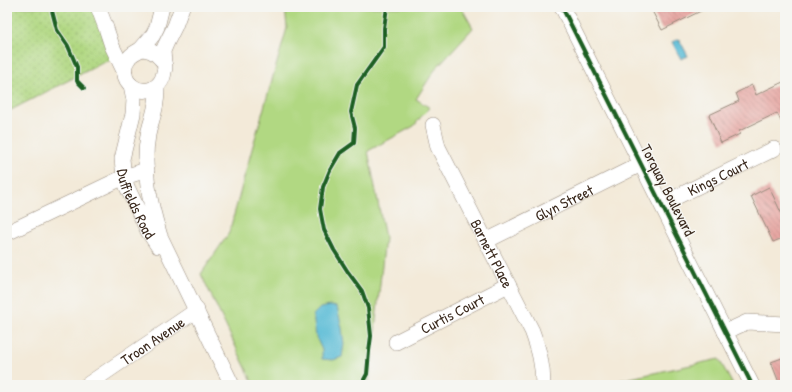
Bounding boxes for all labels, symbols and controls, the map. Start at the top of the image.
street label: Torquay Boulevard [636,140,700,240]
street label: Kings Court [684,153,752,200]
street label: Duffields Road [113,168,161,243]
street label: Glyn Street [531,179,597,226]
street label: Barnett Place [466,215,519,291]
street label: Curtis Court [417,288,488,338]
street label: Troon Avenue [116,311,188,370]

